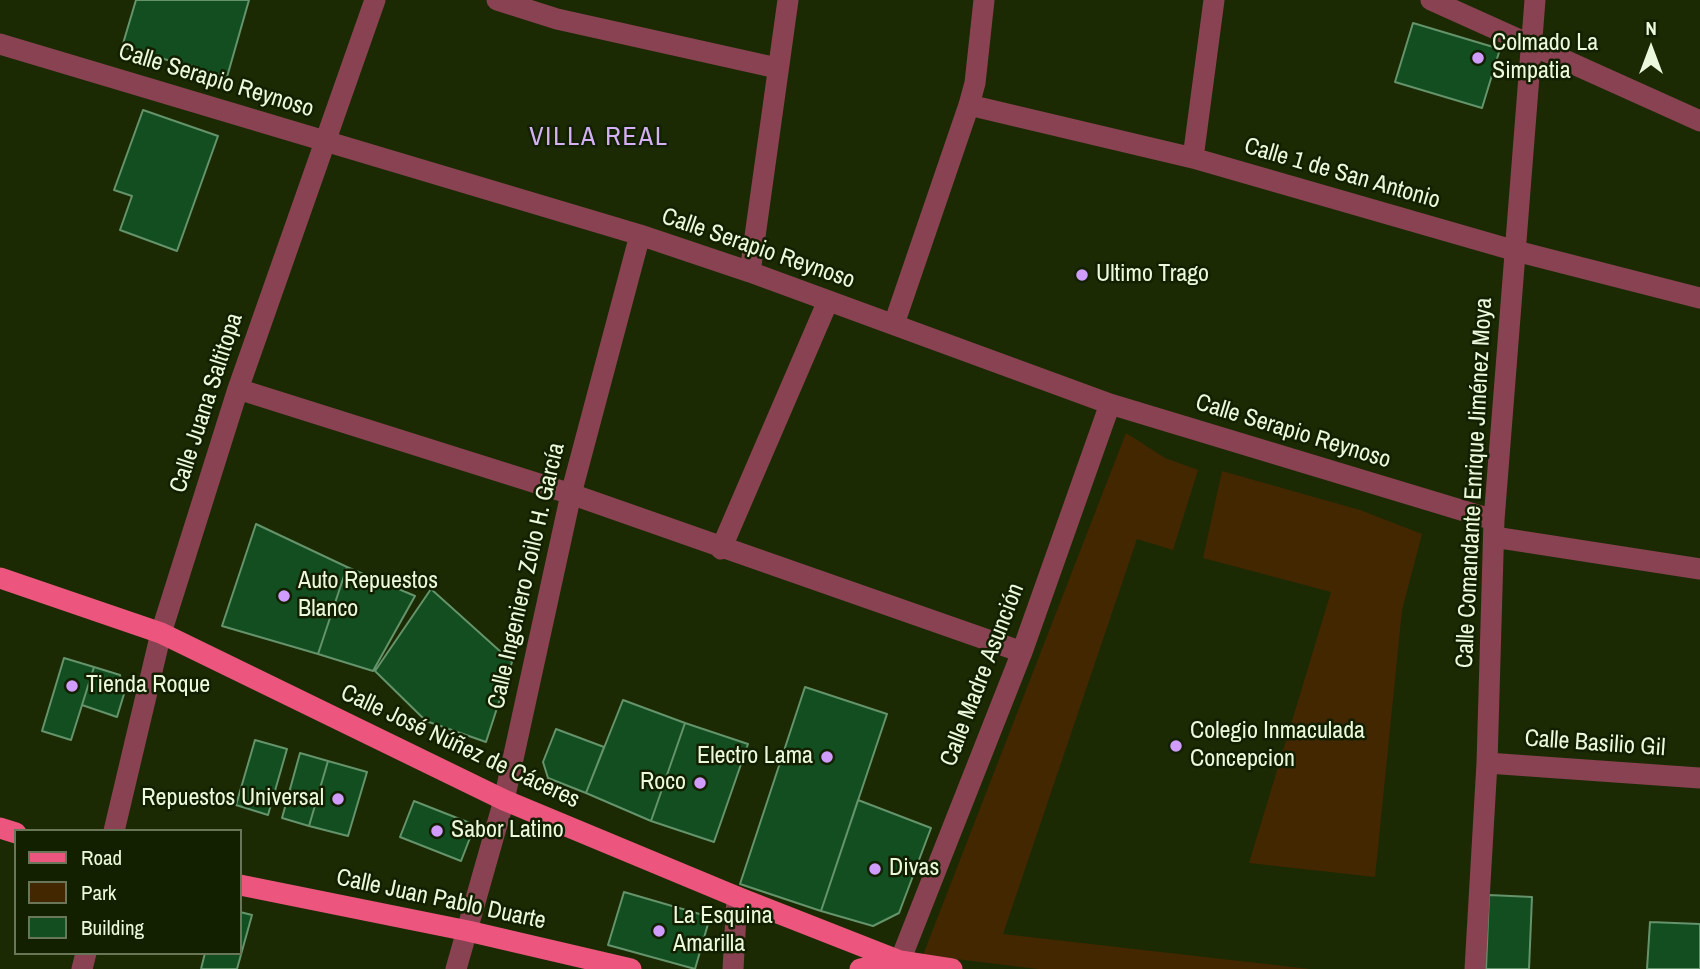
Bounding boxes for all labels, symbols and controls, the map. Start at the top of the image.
north arrow [1616,14,1686,84]
text: N [1645,15,1657,41]
place label: Colmado La Simpatia [1492,30,1598,86]
street label: Calle Serapio Reynoso [115,38,317,124]
marker: Colmado La Simpatia [1470,50,1486,66]
district label: VILLA REAL [530,122,668,154]
street label: Calle 1 de San Antonio [1241,132,1443,216]
street label: Calle Serapio Reynoso [658,202,858,296]
place label: Ultimo Trago [1096,261,1209,289]
marker: Ultimo Trago [1074,267,1090,283]
street label: Calle Comandante Enrique Jiménez Moya [1451,297,1499,669]
street label: Calle Juana Saltitopa [164,310,250,496]
street label: Calle Serapio Reynoso [1192,389,1394,475]
street label: Calle Ingeniero Zoilo H. García [482,440,572,712]
place label: Auto Repuestos Blanco [298,568,438,624]
street label: Calle Madre Asunción [935,579,1031,771]
marker: Auto Repuestos Blanco [276,588,292,604]
place label: Tienda Roque [86,672,210,700]
marker: Tienda Roque [64,678,80,694]
street label: Calle José Núñez de Cáceres [336,679,584,815]
place label: Colegio Inmaculada Concepcion [1190,718,1365,774]
street label: Calle Basilio Gil [1524,725,1666,763]
marker: Colegio Inmaculada Concepcion [1168,738,1184,754]
place label: Electro Lama [697,743,813,771]
marker: Electro Lama [819,749,835,765]
place label: Roco [640,769,686,797]
marker: Roco [692,775,708,791]
place label: Repuestos Universal [141,785,324,813]
marker: Repuestos Universal [330,791,346,807]
place label: Sabor Latino [451,817,564,845]
marker: Sabor Latino [429,823,445,839]
legend [14,829,242,955]
text: Road [81,843,122,872]
place label: Divas [889,855,939,883]
marker: Divas [867,861,883,877]
street label: Calle Juan Pablo Duarte [334,864,548,936]
text: Park [81,878,116,907]
place label: La Esquina Amarilla [673,903,773,959]
text: Building [81,913,144,942]
marker: La Esquina Amarilla [651,923,667,939]

